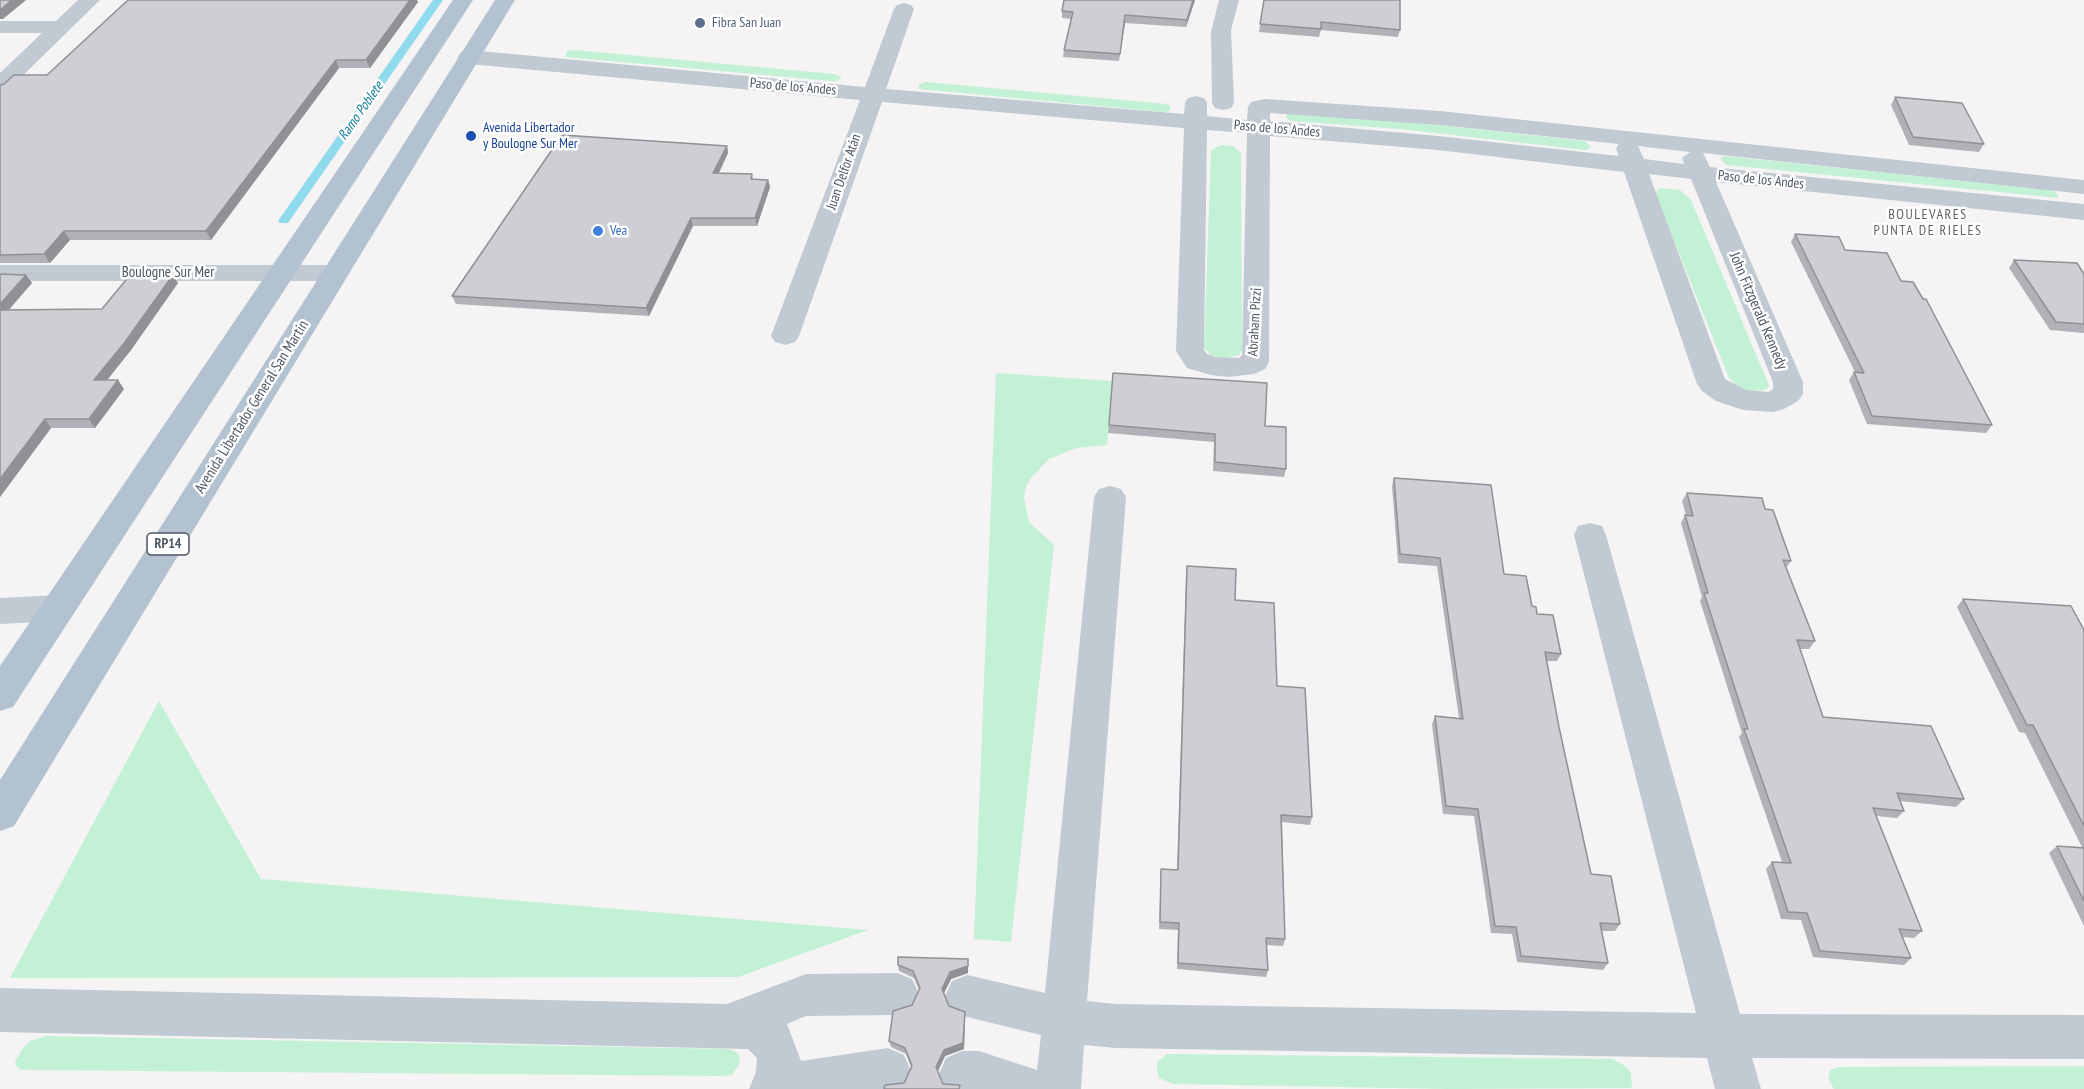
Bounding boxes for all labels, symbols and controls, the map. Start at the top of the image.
place label: Fibra San Juan [712,15,781,31]
marker: Fibra San Juan [693,16,707,30]
street label: Paso de los Andes [749,75,837,99]
water label: Ramo Poblete [335,79,387,143]
street label: Paso de los Andes [1233,117,1321,141]
place label: Avenida Libertador y Boulogne Sur Mer [483,120,578,152]
marker: Avenida Libertador y Boulogne Sur Mer [464,129,478,143]
street label: Juan Delfor Atán [823,132,865,212]
street label: Paso de los Andes [1717,167,1805,193]
district label: BOULEVARES PUNTA DE RIELES [1874,207,1982,240]
place label: Vea [610,223,627,239]
marker: Vea [591,224,605,238]
street label: John Fitzgerald Kennedy [1725,250,1791,372]
street label: Boulogne Sur Mer [122,264,214,282]
street label: Abraham Pizzi [1245,287,1265,357]
street label: Avenida Libertador General San Martín [191,317,313,497]
road number: RP14 [147,533,189,555]

